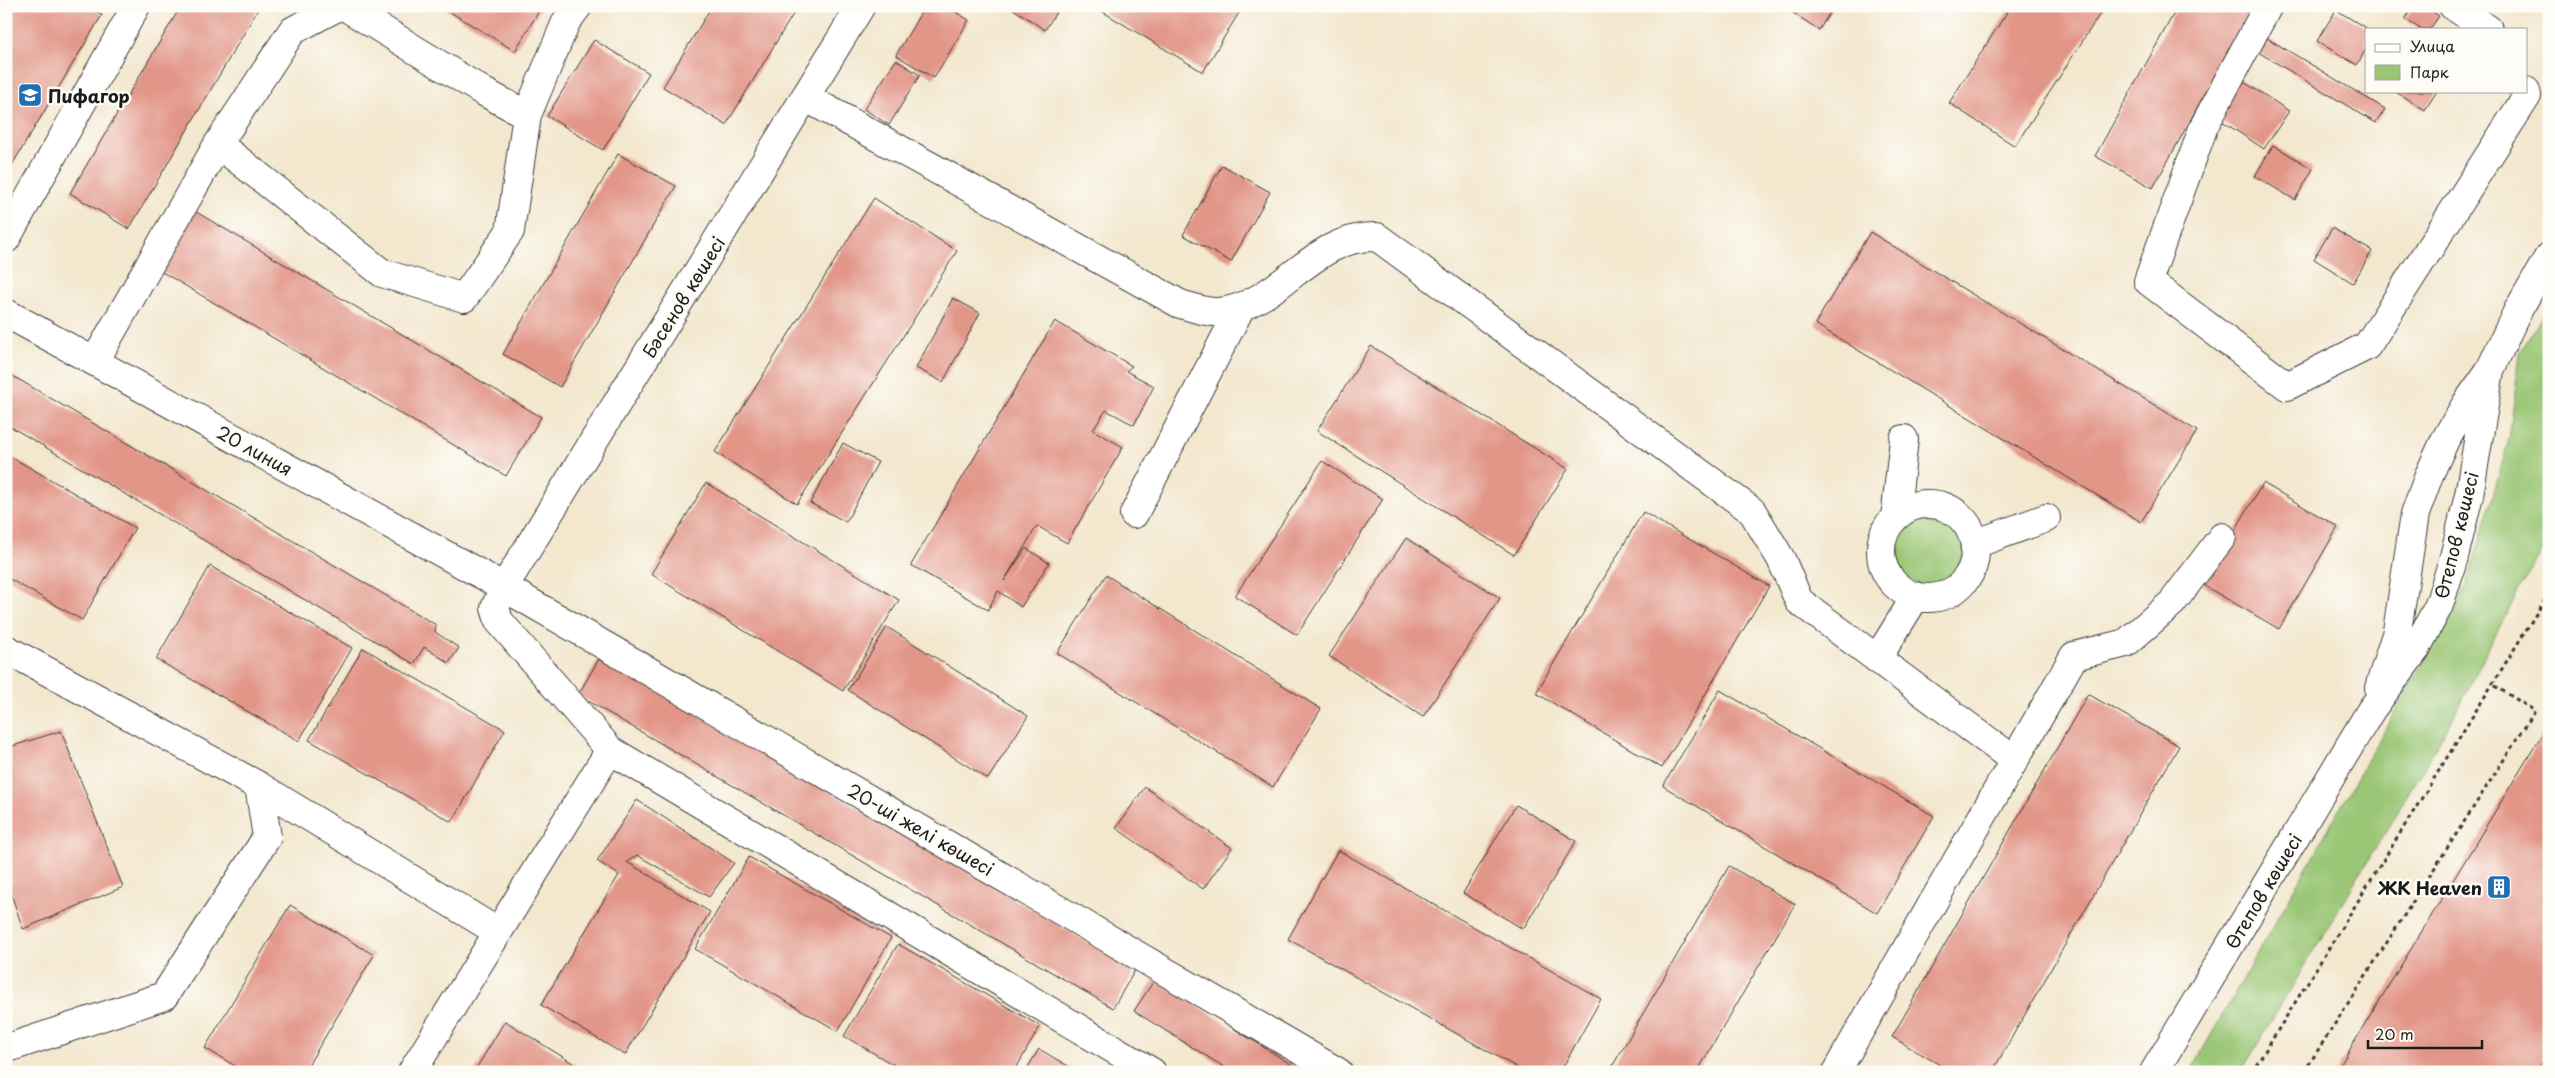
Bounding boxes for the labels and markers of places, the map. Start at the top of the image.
school or university icon: Пифагор [17,82,43,108]
place label: Пифагор [48,82,130,109]
place label: ЖК Heaven [2377,874,2482,901]
building icon: ЖК Heaven [2486,874,2512,900]

